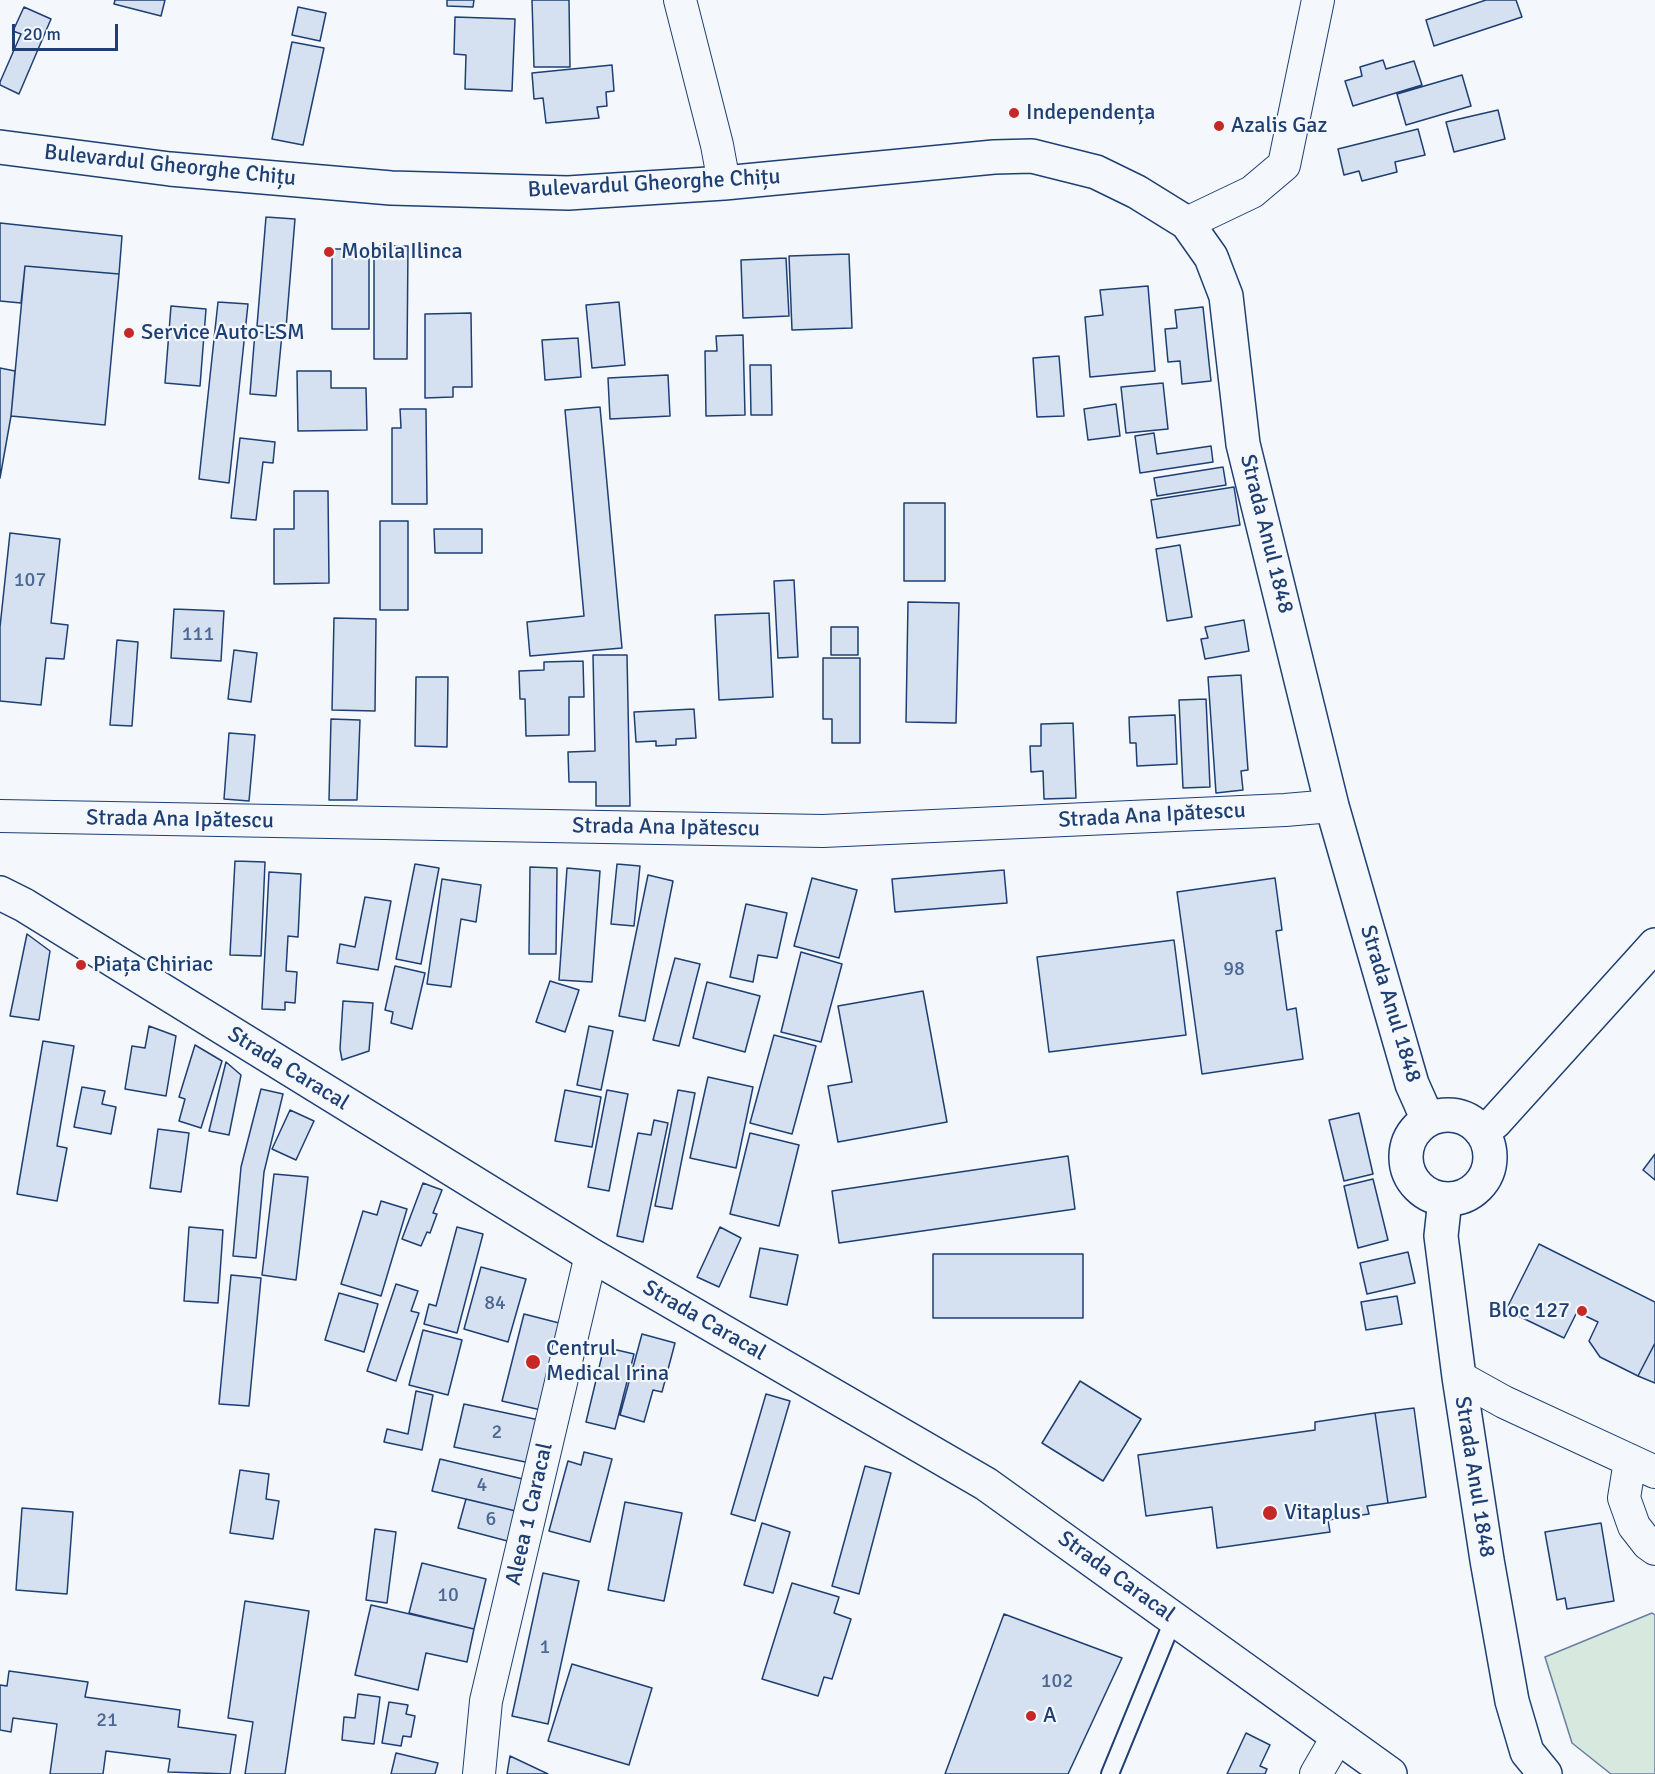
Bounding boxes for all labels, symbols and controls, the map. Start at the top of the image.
scale bar [15,12,122,50]
text: 20 m [23,23,61,45]
place label: Independența [1026,100,1155,126]
marker: Independența [1007,106,1021,120]
place label: Azalis Gaz [1231,113,1327,139]
marker: Azalis Gaz [1212,119,1226,133]
street label: Bulevardul Gheorghe Chițu [43,140,297,192]
street label: Bulevardul Gheorghe Chițu [527,164,781,204]
place label: Mobila Ilinca [341,239,463,265]
marker: Mobila Ilinca [322,245,336,259]
place label: Service Auto LSM [141,320,305,346]
marker: Service Auto LSM [122,326,136,340]
street label: Strada Anul 1848 [1233,452,1299,616]
house number: 107 [14,569,46,593]
house number: 111 [182,623,214,647]
street label: Strada Ana Ipătescu [1058,798,1246,834]
street label: Strada Ana Ipătescu [86,805,274,835]
street label: Strada Ana Ipătescu [572,813,760,843]
street label: Strada Anul 1848 [1354,922,1426,1086]
place label: Piața Chiriac [93,952,213,978]
marker: Piața Chiriac [74,958,88,972]
house number: 98 [1223,958,1245,982]
street label: Strada Caracal [223,1021,353,1117]
street label: Strada Caracal [638,1275,770,1367]
house number: 84 [484,1292,506,1316]
place label: Bloc 127 [1488,1298,1570,1324]
marker: Bloc 127 [1575,1304,1589,1318]
place label: Centrul Medical Irina [546,1336,669,1388]
marker: Centrul Medical Irina [524,1353,542,1371]
street label: Strada Anul 1848 [1448,1394,1500,1560]
house number: 2 [492,1421,502,1445]
street label: Aleea 1 Caracal [501,1440,559,1588]
house number: 4 [477,1474,487,1498]
place label: Vitaplus [1284,1500,1361,1526]
marker: Vitaplus [1261,1504,1279,1522]
house number: 6 [486,1508,496,1532]
street label: Strada Caracal [1052,1526,1180,1628]
house number: 10 [437,1584,459,1608]
house number: 1 [540,1636,550,1660]
house number: 102 [1041,1670,1073,1694]
place label: A [1043,1703,1056,1729]
house number: 21 [96,1709,118,1733]
marker: A [1024,1709,1038,1723]

